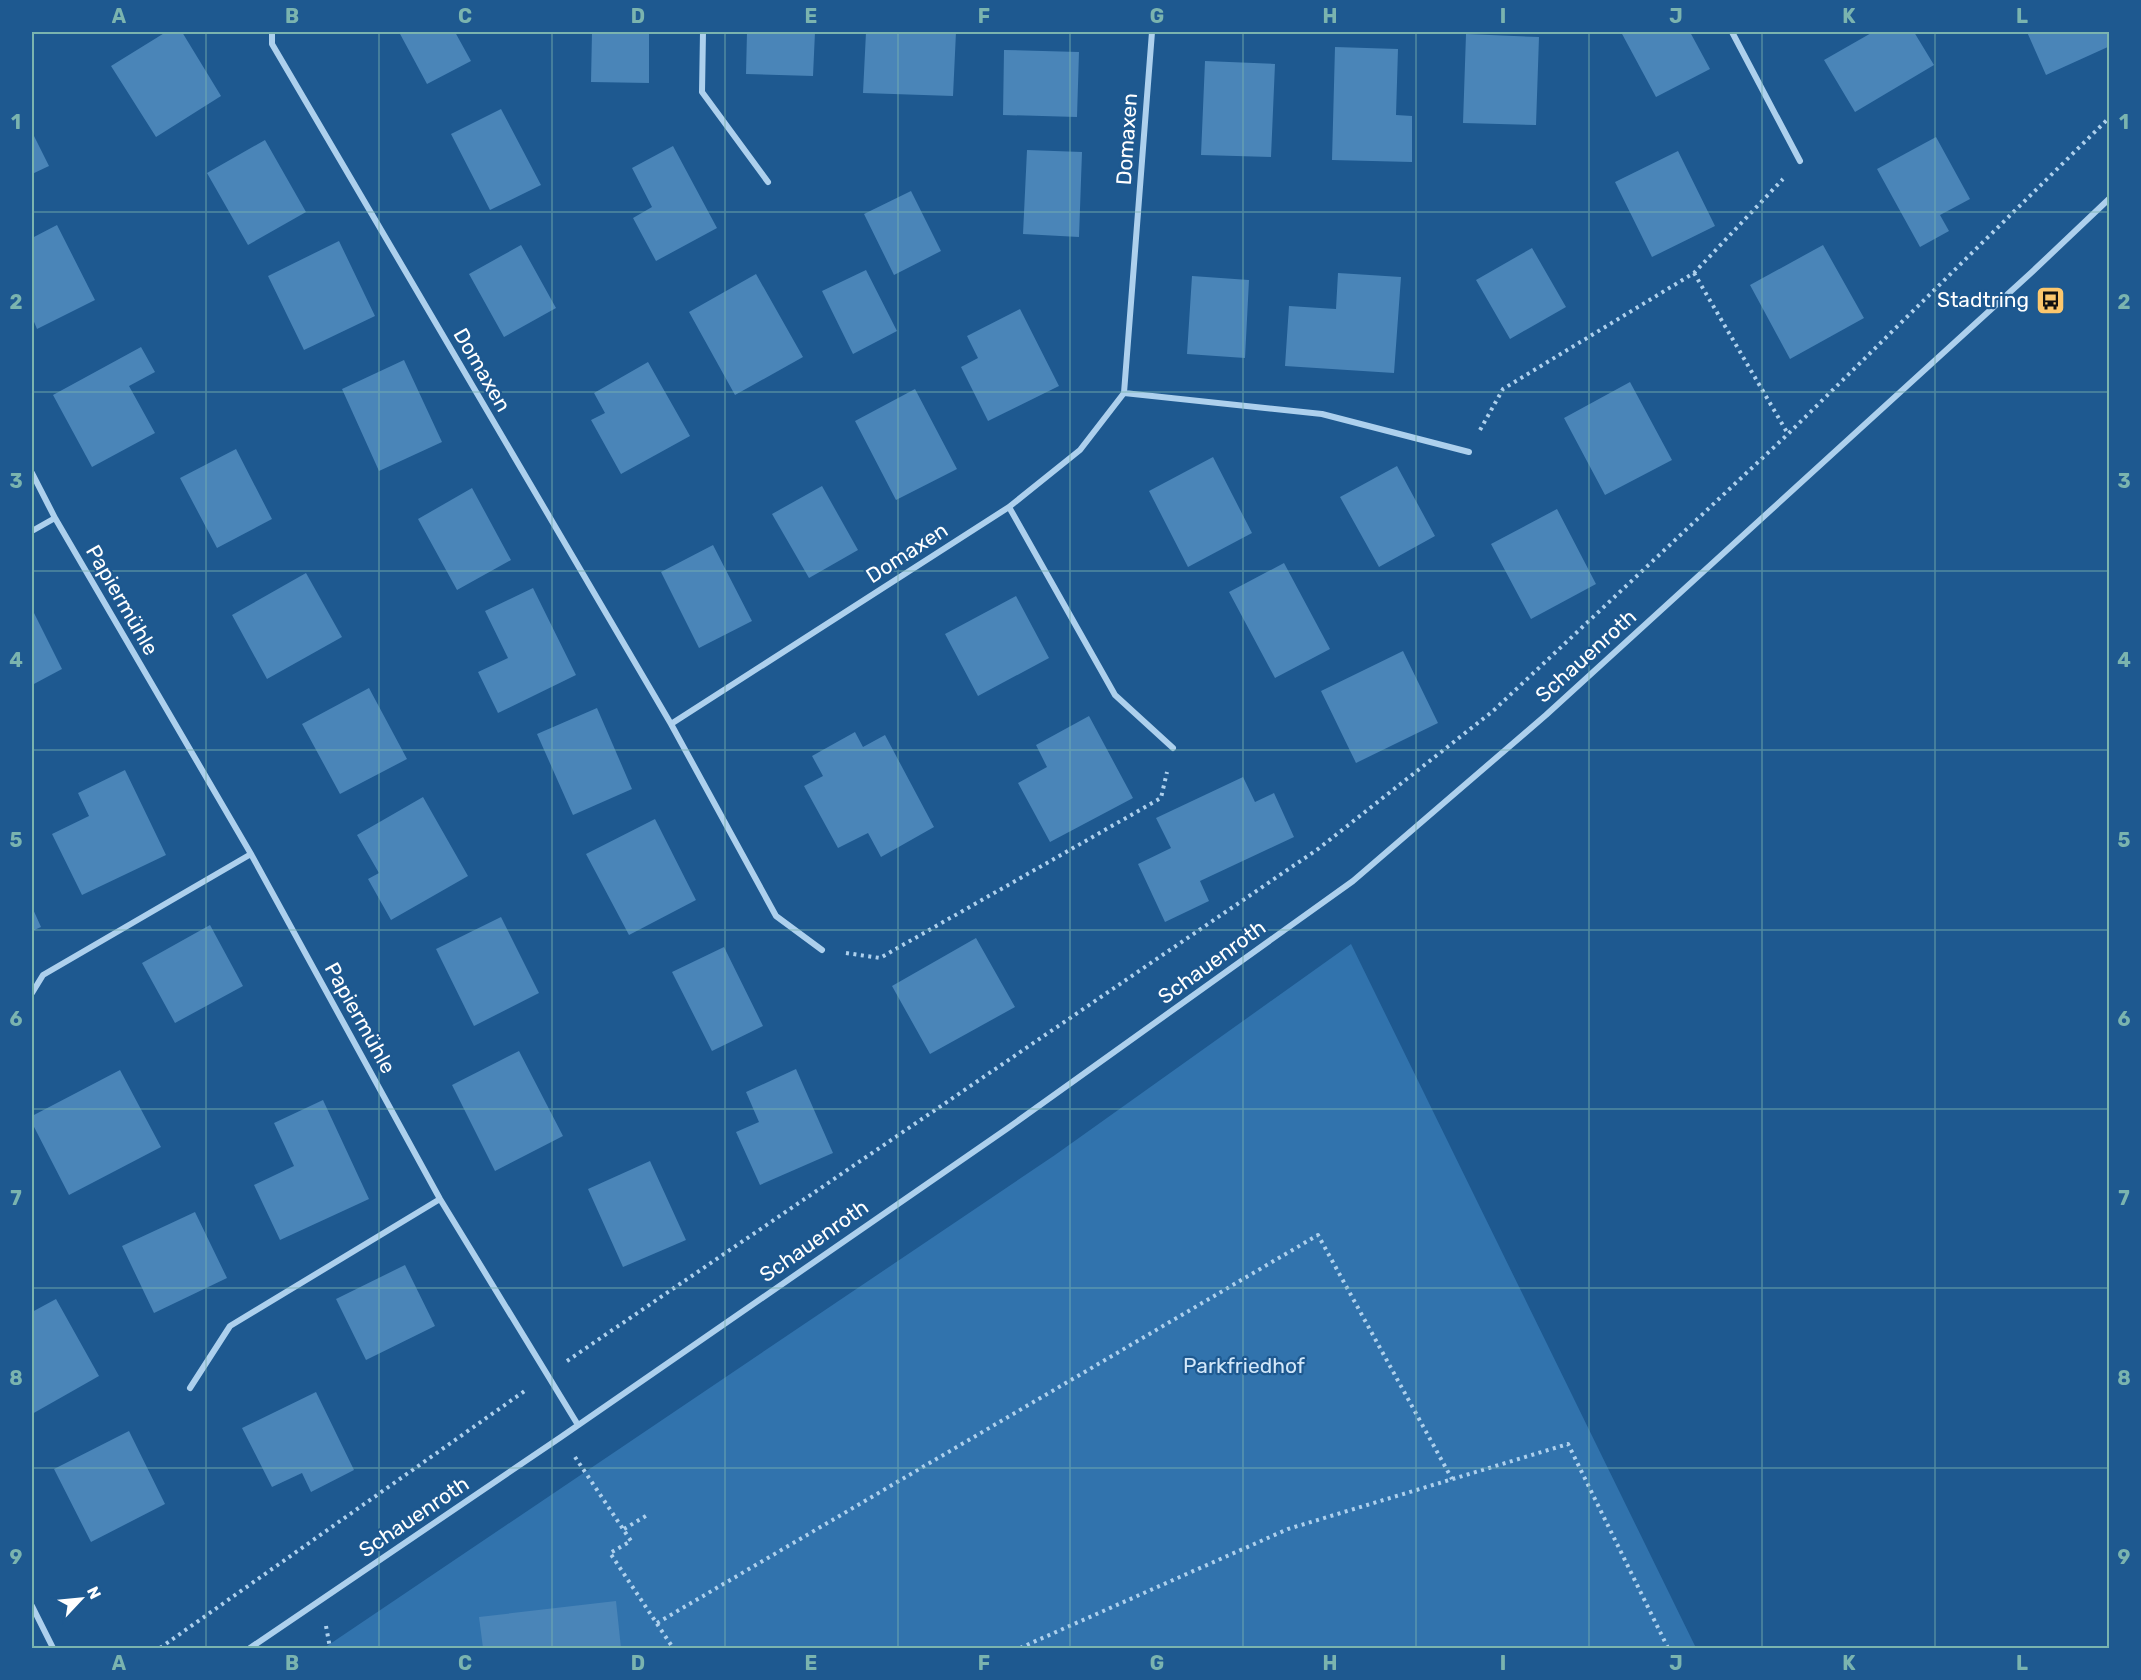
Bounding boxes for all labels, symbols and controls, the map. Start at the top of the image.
text: A [112,4,127,28]
text: B [285,4,299,28]
text: C [458,4,472,28]
text: D [631,4,645,28]
text: E [805,4,817,28]
text: F [978,4,990,28]
text: G [1150,4,1164,28]
text: H [1323,4,1337,28]
text: I [1500,4,1506,28]
text: J [1669,4,1683,28]
text: K [1842,4,1856,28]
text: L [2016,4,2028,28]
street label: Domaxen [1111,92,1142,186]
text: 1 [11,110,21,134]
text: 1 [2119,110,2129,134]
bus stop icon: Stadtring [2034,284,2066,316]
place label: Stadtring [1937,287,2029,312]
text: 2 [10,290,23,314]
text: 2 [2118,290,2131,314]
street label: Domaxen [449,324,516,416]
text: 3 [9,469,23,493]
text: 3 [2117,469,2131,493]
street label: Domaxen [861,517,952,588]
street label: Papiermühle [81,540,164,659]
street label: Schauenroth [1530,604,1641,707]
text: 4 [9,648,23,672]
text: 4 [2117,648,2131,672]
text: 5 [10,828,23,852]
text: 5 [2118,828,2131,852]
street label: Schauenroth [1153,914,1270,1009]
street label: Papiermühle [320,958,401,1078]
text: 6 [9,1007,23,1031]
text: 6 [2117,1007,2131,1031]
text: 7 [10,1186,22,1210]
text: 7 [2118,1186,2130,1210]
street label: Schauenroth [755,1194,873,1287]
park label: Parkfriedhof [1183,1353,1305,1378]
text: 8 [9,1366,23,1390]
text: 8 [2117,1366,2131,1390]
street label: Schauenroth [354,1471,473,1562]
text: 9 [10,1545,23,1569]
text: 9 [2118,1545,2131,1569]
north arrow [51,1569,111,1629]
text: N [83,1583,105,1602]
text: A [112,1651,127,1675]
text: B [285,1651,299,1675]
text: C [458,1651,472,1675]
text: D [631,1651,645,1675]
text: E [805,1651,817,1675]
text: F [978,1651,990,1675]
text: G [1150,1651,1164,1675]
text: H [1323,1651,1337,1675]
text: I [1500,1651,1506,1675]
text: J [1669,1651,1683,1675]
text: K [1842,1651,1856,1675]
text: L [2016,1651,2028,1675]

